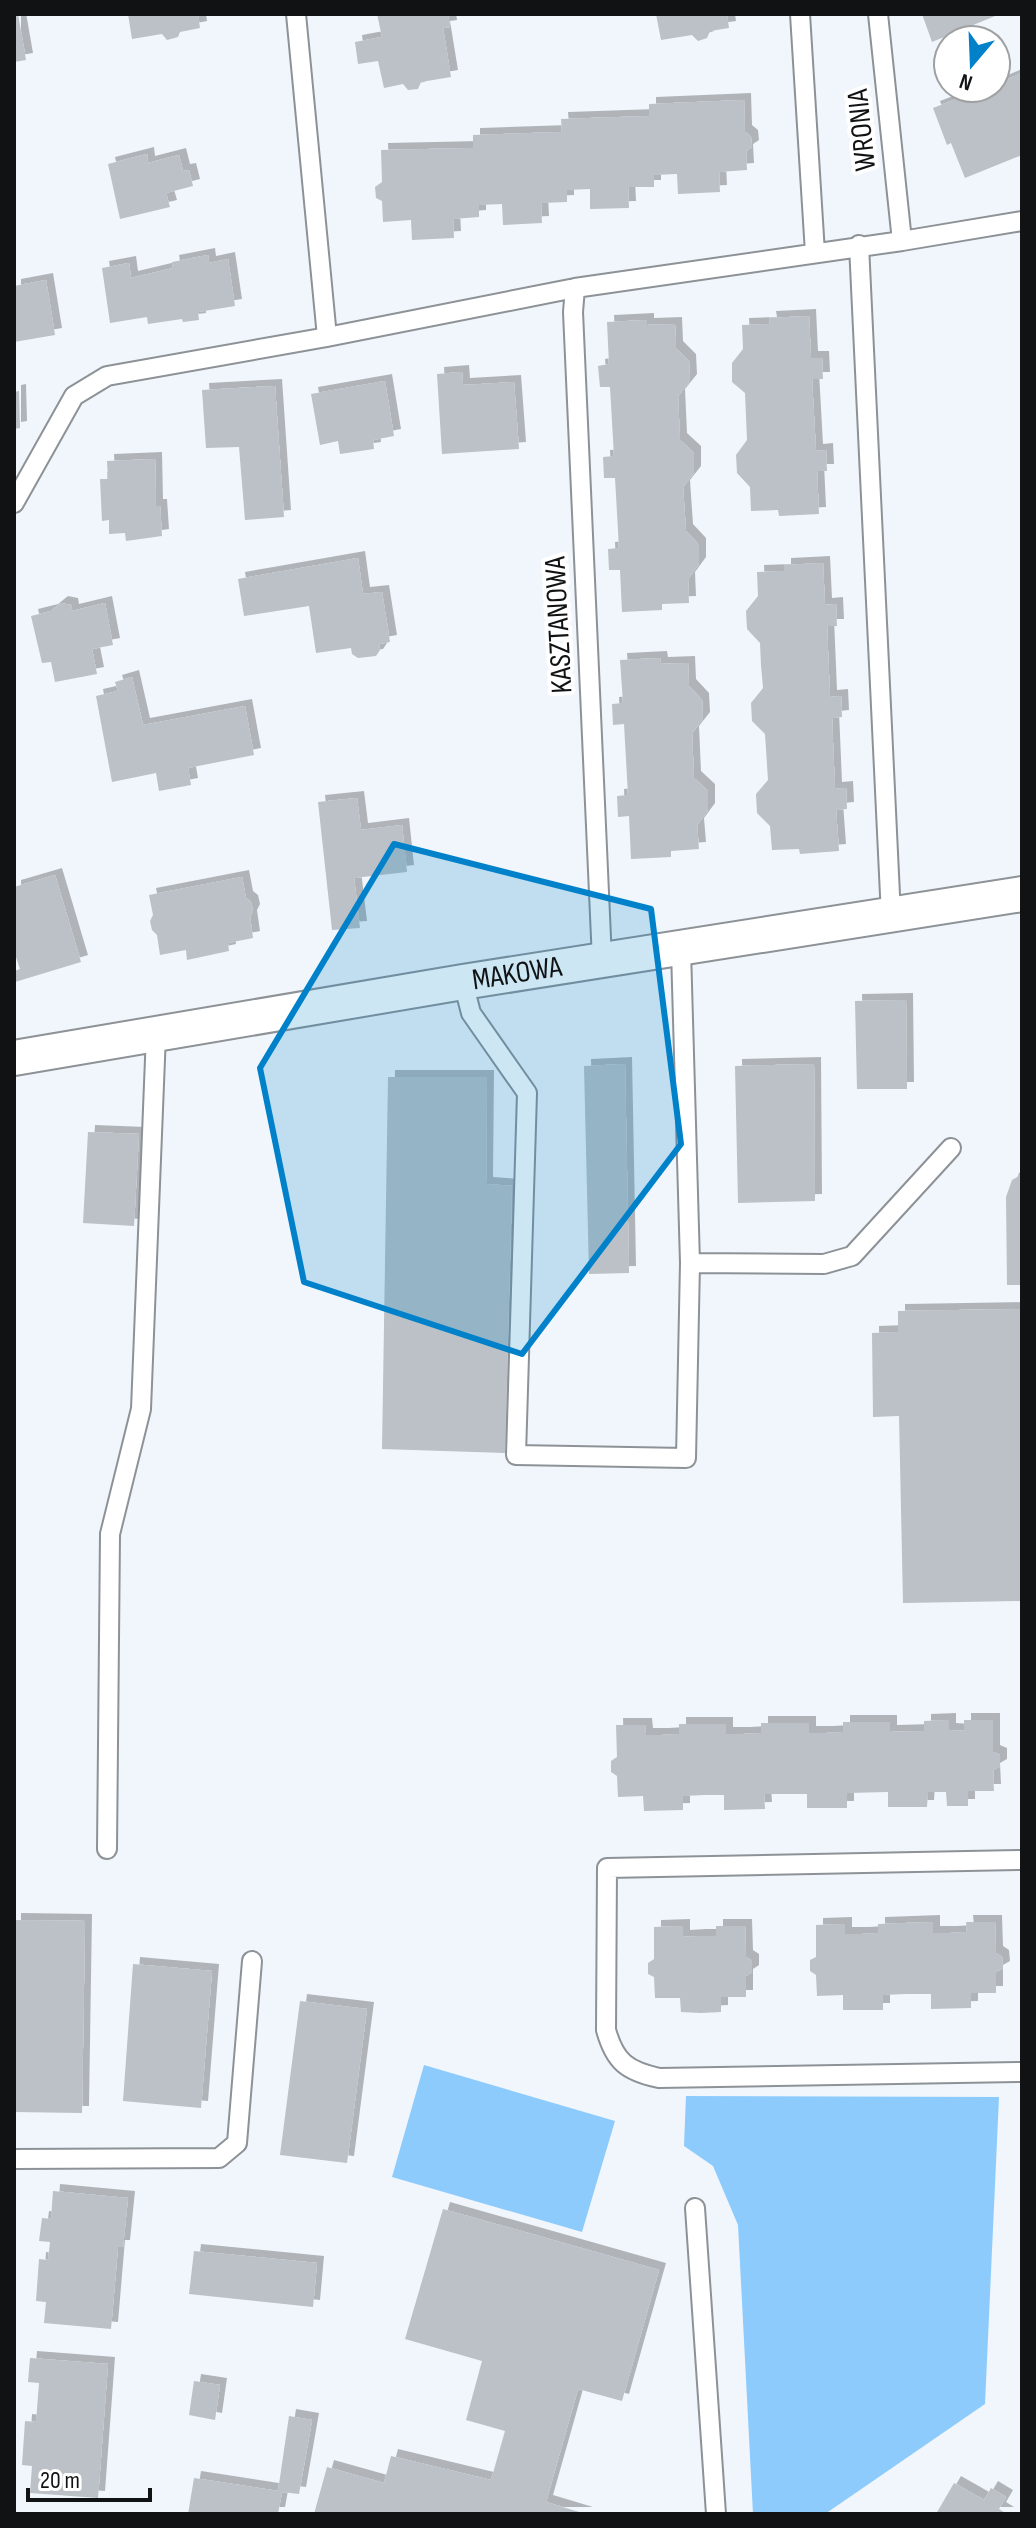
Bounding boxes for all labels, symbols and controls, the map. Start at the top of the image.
north arrow [932,24,1012,104]
text: N [956,67,976,96]
street label: WRONIA [840,87,884,173]
street label: KASZTANOWA [537,555,581,694]
street label: MAKOWA [470,949,564,998]
scale bar [28,2452,150,2502]
text: 20 m [40,2466,80,2495]

